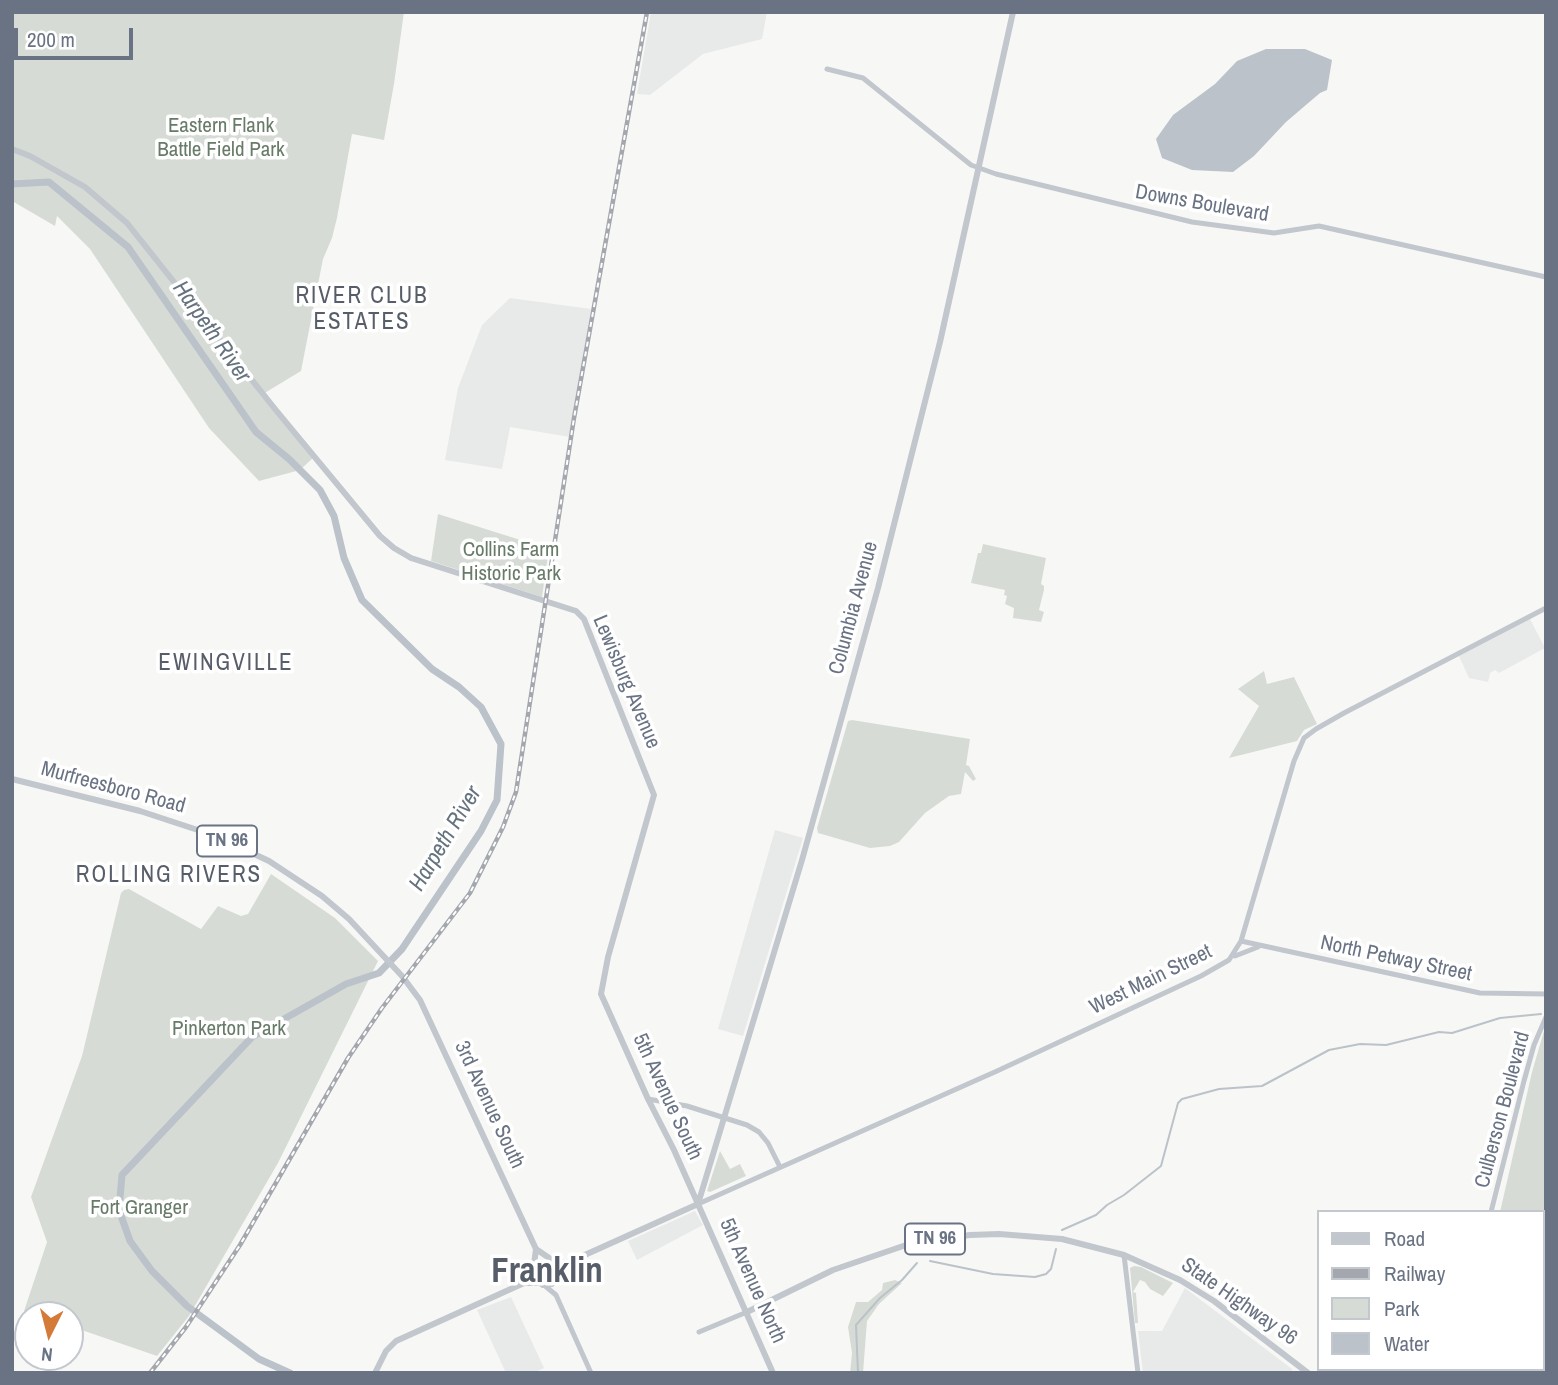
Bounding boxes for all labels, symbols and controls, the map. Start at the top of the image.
scale bar [18,14,136,58]
text: 200 m [27,25,75,54]
park label: Eastern Flank Battle Field Park [157,113,285,163]
street label: Downs Boulevard [1133,180,1271,228]
water label: Harpeth River [166,276,256,388]
district label: RIVER CLUB ESTATES [297,283,427,337]
park label: Collins Farm Historic Park [461,537,561,587]
street label: Columbia Avenue [824,539,884,677]
street label: Lewisburg Avenue [587,612,665,752]
district label: EWINGVILLE [160,650,292,678]
street label: Murfreesboro Road [38,757,188,819]
water label: Harpeth River [404,782,488,896]
road number: TN 96 [197,826,257,856]
district label: ROLLING RIVERS [78,862,260,890]
street label: North Petway Street [1318,931,1474,987]
street label: West Main Street [1086,940,1216,1020]
park label: Pinkerton Park [172,1016,286,1042]
street label: Culberson Boulevard [1470,1029,1536,1191]
street label: 5th Avenue South [627,1030,707,1164]
street label: 3rd Avenue South [449,1037,529,1173]
park label: Fort Granger [90,1195,188,1221]
legend [1316,1210,1544,1371]
street label: 5th Avenue North [713,1215,791,1347]
road number: TN 96 [905,1224,965,1254]
text: Road [1384,1224,1425,1253]
district label: Franklin [491,1252,603,1294]
street label: State Highway 96 [1176,1253,1302,1351]
text: Railway [1384,1259,1445,1288]
text: Park [1384,1294,1419,1323]
north arrow [14,1301,84,1371]
text: Water [1384,1329,1429,1358]
text: N [40,1341,54,1368]

